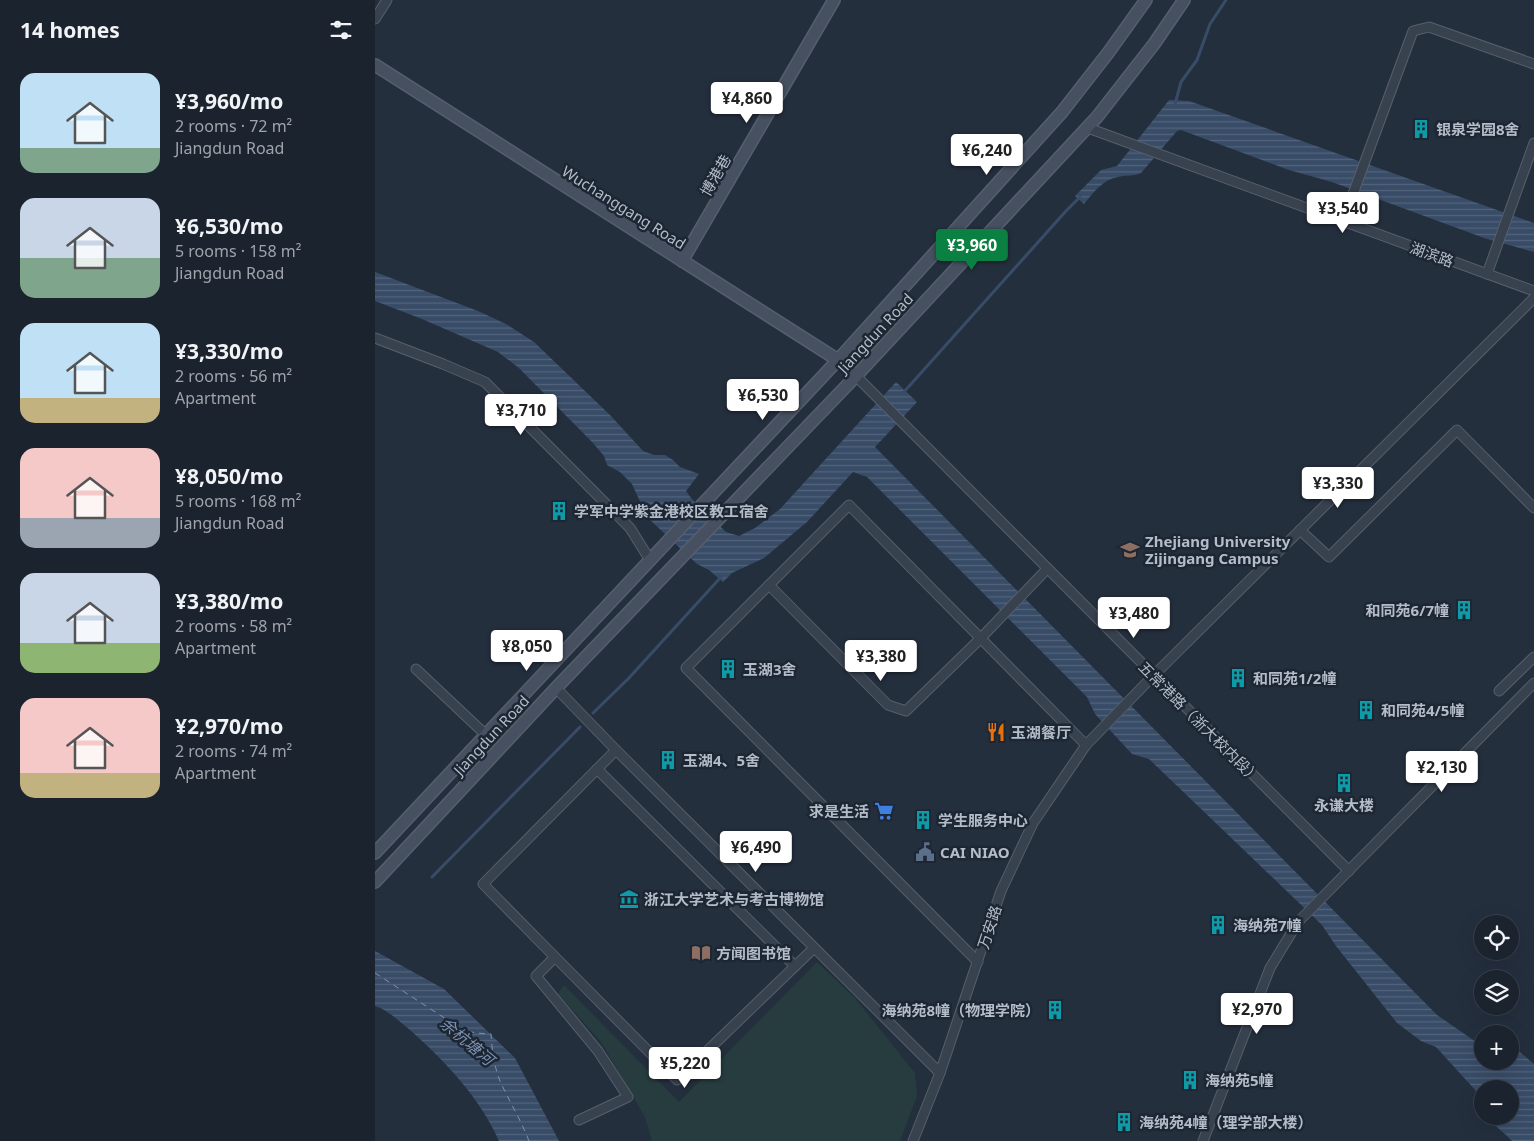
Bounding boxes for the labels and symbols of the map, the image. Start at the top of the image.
pin: ¥4,860 [706,82,788,124]
building icon: 银泉学园8舍 [1410,118,1432,140]
place label: 银泉学园8舍 [1436,119,1520,139]
pin: ¥6,240 [946,134,1028,176]
street label: 博港巷 [695,151,735,199]
street label: Wuchanggang Road [558,161,690,253]
pin: ¥3,540 [1302,192,1384,234]
pin: ¥3,960 [931,228,1013,271]
street label: 湖滨路 [1407,237,1457,271]
street label: Jiangdun Road [831,289,917,379]
pin: ¥6,530 [722,378,804,421]
pin: ¥3,710 [480,394,562,436]
pin: ¥3,330 [1297,466,1379,509]
building icon: 学军中学紫金港校区教工宿舍 [548,500,570,522]
place label: 学军中学紫金港校区教工宿舍 [574,501,769,521]
place label: Zhejiang University Zijingang Campus [1145,531,1291,568]
school or university icon: Zhejiang University Zijingang Campus [1119,539,1141,561]
pin: ¥3,480 [1093,596,1175,639]
building icon: 和同苑6/7幢 [1453,599,1475,621]
place label: 和同苑6/7幢 [1366,600,1449,620]
pin: ¥8,050 [486,630,568,672]
pin: ¥3,380 [840,640,922,682]
street label: 五常港路（浙大校内段） [1135,657,1265,787]
building icon: 玉湖3舍 [717,658,739,680]
place label: 玉湖3舍 [743,659,797,679]
building icon: 和同苑1/2幢 [1227,667,1249,689]
place label: 和同苑1/2幢 [1253,668,1336,688]
street label: Jiangdun Road [447,691,533,781]
building icon: 和同苑4/5幢 [1355,699,1377,721]
place label: 和同苑4/5幢 [1381,700,1464,720]
restaurant icon: 玉湖餐厅 [985,721,1007,743]
place label: 玉湖餐厅 [1011,722,1071,742]
building icon: 玉湖4、5舍 [657,749,679,771]
place label: 玉湖4、5舍 [683,750,760,770]
pin: ¥2,130 [1401,750,1483,793]
building icon: 永谦大楼 [1333,772,1355,794]
place label: 永谦大楼 [1314,795,1374,815]
supermarket icon: 求是生活 [873,800,895,822]
place label: 求是生活 [809,801,869,821]
building icon: 学生服务中心 [912,809,934,831]
place label: 学生服务中心 [938,810,1028,830]
pin: ¥6,490 [715,830,797,873]
public building icon: CAI NIAO [914,841,936,863]
place label: CAI NIAO [940,842,1010,862]
museum icon: 浙江大学艺术与考古博物馆 [618,888,640,910]
place label: 浙江大学艺术与考古博物馆 [644,889,824,909]
street label: 万安路 [973,903,1005,951]
building icon: 海纳苑7幢 [1207,914,1229,936]
place label: 海纳苑7幢 [1233,915,1302,935]
library icon: 方闻图书馆 [690,942,712,964]
place label: 方闻图书馆 [716,943,791,963]
pin: ¥2,970 [1216,992,1298,1035]
building icon: 海纳苑8幢（物理学院） [1044,999,1066,1021]
place label: 海纳苑8幢（物理学院） [881,1000,1040,1020]
water label: 余杭塘河 [435,1012,501,1072]
pin: ¥5,220 [644,1046,726,1089]
building icon: 海纳苑5幢 [1179,1069,1201,1091]
place label: 海纳苑5幢 [1205,1070,1274,1090]
building icon: 海纳苑4幢（理学部大楼） [1113,1111,1135,1133]
place label: 海纳苑4幢（理学部大楼） [1139,1112,1313,1132]

